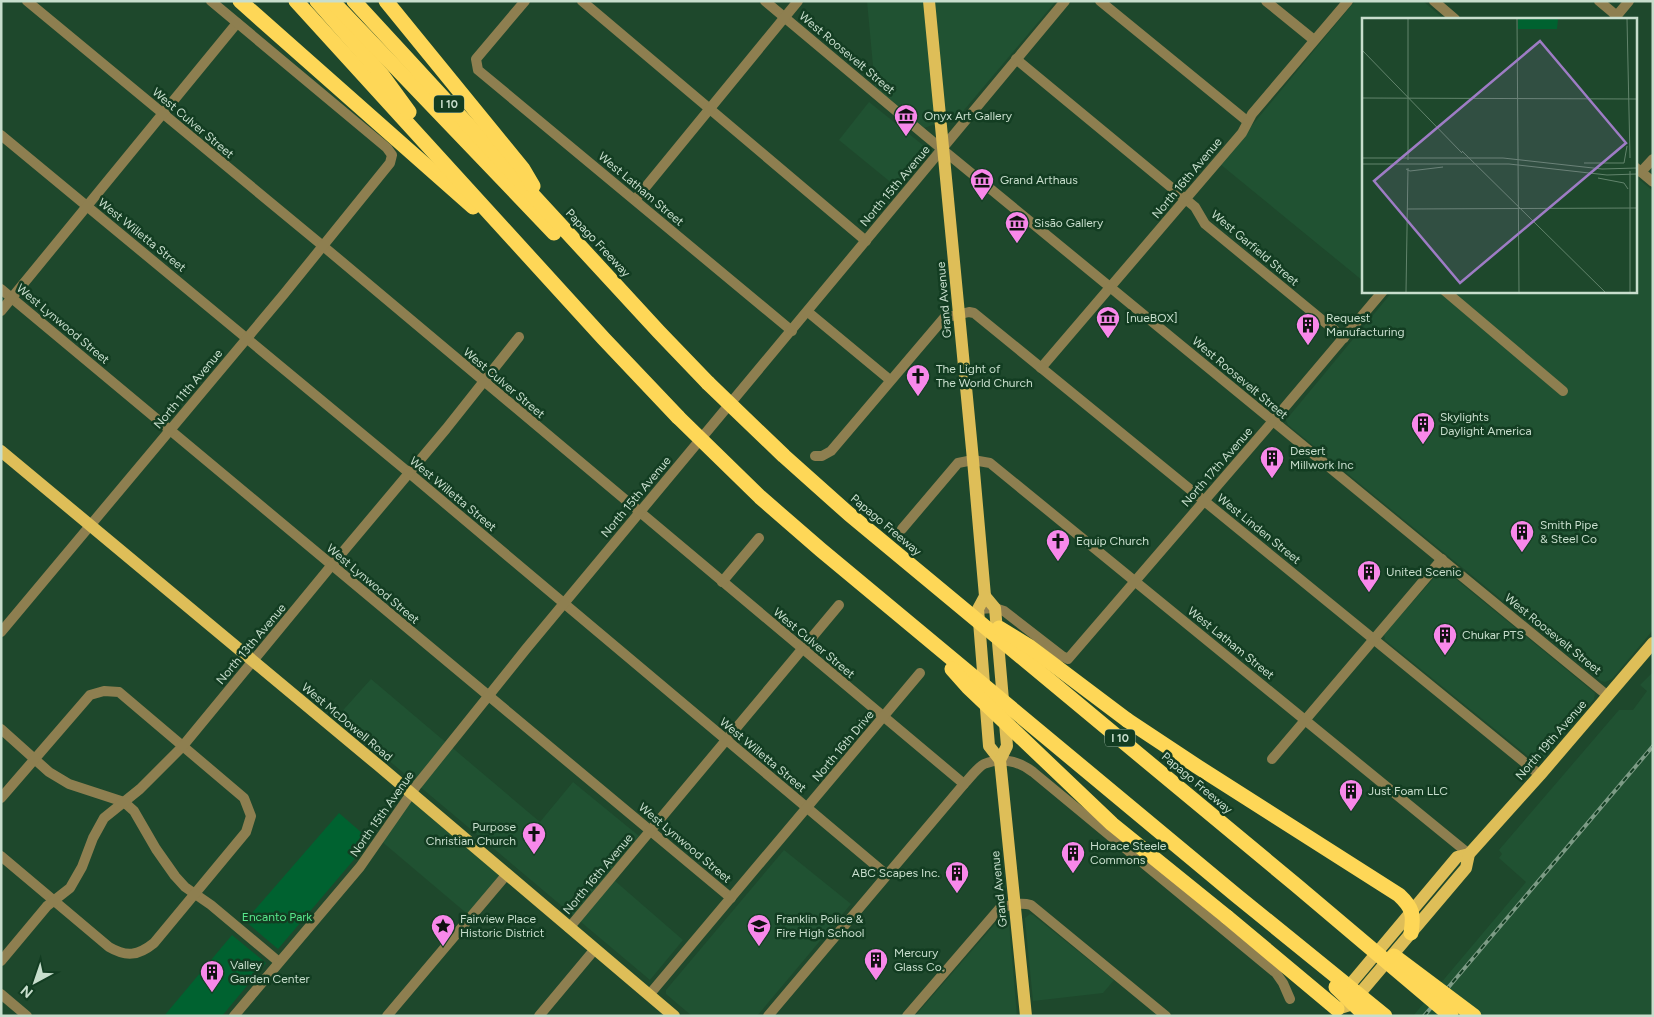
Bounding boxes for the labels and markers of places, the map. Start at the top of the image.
museum icon: Onyx Art Gallery [893,103,919,137]
place label: Onyx Art Gallery [924,109,1013,123]
museum icon: Grand Arthaus [969,167,995,201]
place label: Grand Arthaus [1000,173,1078,187]
museum icon: Sisāo Gallery [1004,210,1030,244]
place label: Sisāo Gallery [1034,216,1104,230]
museum icon: [nueBOX] [1095,305,1121,339]
place label: [nueBOX] [1126,311,1178,325]
place label: Request Manufacturing [1326,311,1404,339]
building icon: Request Manufacturing [1295,312,1321,346]
place label: The Light of The World Church [936,362,1033,390]
church icon: The Light of The World Church [905,363,931,397]
place label: Skylights Daylight America [1440,410,1532,438]
building icon: Skylights Daylight America [1410,411,1436,445]
place label: Desert Millwork Inc [1290,444,1354,472]
building icon: Desert Millwork Inc [1259,445,1285,479]
place label: Smith Pipe & Steel Co [1540,518,1598,546]
building icon: Smith Pipe & Steel Co [1509,519,1535,553]
church icon: Equip Church [1045,528,1071,562]
place label: Equip Church [1076,534,1149,548]
building icon: United Scenic [1356,559,1382,593]
place label: United Scenic [1386,565,1462,579]
building icon: Chukar PTS [1432,622,1458,656]
place label: Chukar PTS [1462,628,1524,642]
building icon: Just Foam LLC [1338,778,1364,812]
place label: Just Foam LLC [1368,784,1448,798]
place label: Purpose Christian Church [426,820,516,848]
church icon: Purpose Christian Church [521,821,547,855]
place label: Horace Steele Commons [1090,839,1167,867]
building icon: Horace Steele Commons [1060,840,1086,874]
building icon: ABC Scapes Inc. [944,860,970,894]
place label: ABC Scapes Inc. [852,866,940,880]
place label: Fairview Place Historic District [460,912,545,940]
place label: Franklin Police & Fire High School [776,912,865,940]
place icon: Fairview Place Historic District [430,913,456,947]
school or university icon: Franklin Police & Fire High School [746,913,772,947]
place label: Mercury Glass Co. [894,946,944,974]
building icon: Mercury Glass Co. [863,947,889,981]
place label: Valley Garden Center [230,958,310,986]
building icon: Valley Garden Center [199,959,225,993]

